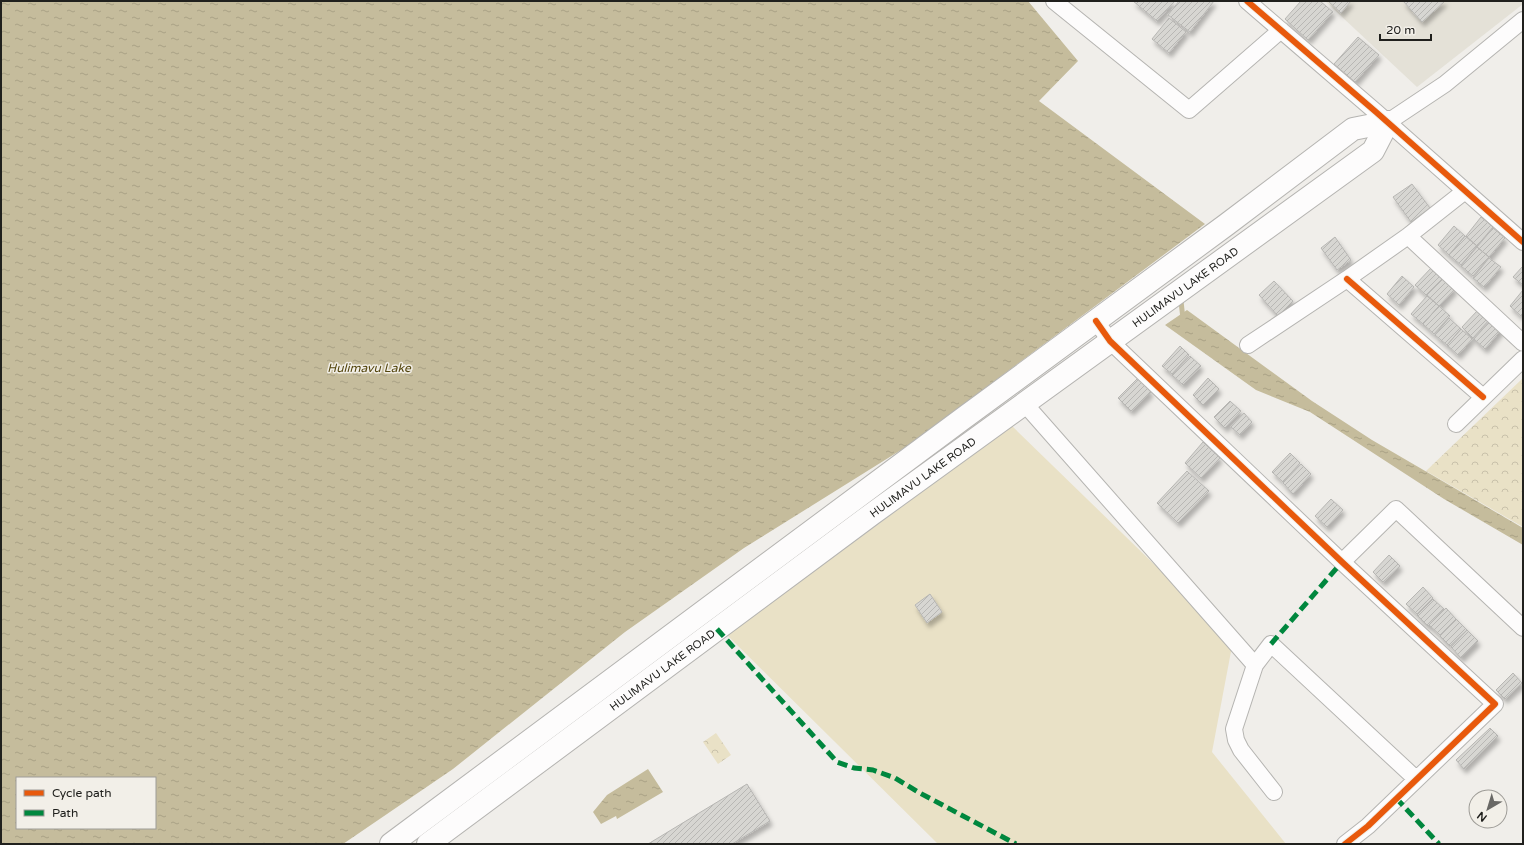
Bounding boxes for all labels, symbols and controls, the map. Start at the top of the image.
scale bar [1380,16,1431,42]
text: 20 m [1386,23,1415,37]
street label: HULIMAVU LAKE ROAD [1130,245,1241,330]
water label: Hulimavu Lake [327,361,412,375]
street label: HULIMAVU LAKE ROAD [867,435,979,520]
street label: HULIMAVU LAKE ROAD [607,627,718,714]
legend [16,777,156,829]
text: Cycle path [52,786,111,800]
north arrow [1468,789,1508,829]
text: Path [52,806,78,820]
text: N [1475,809,1490,824]

